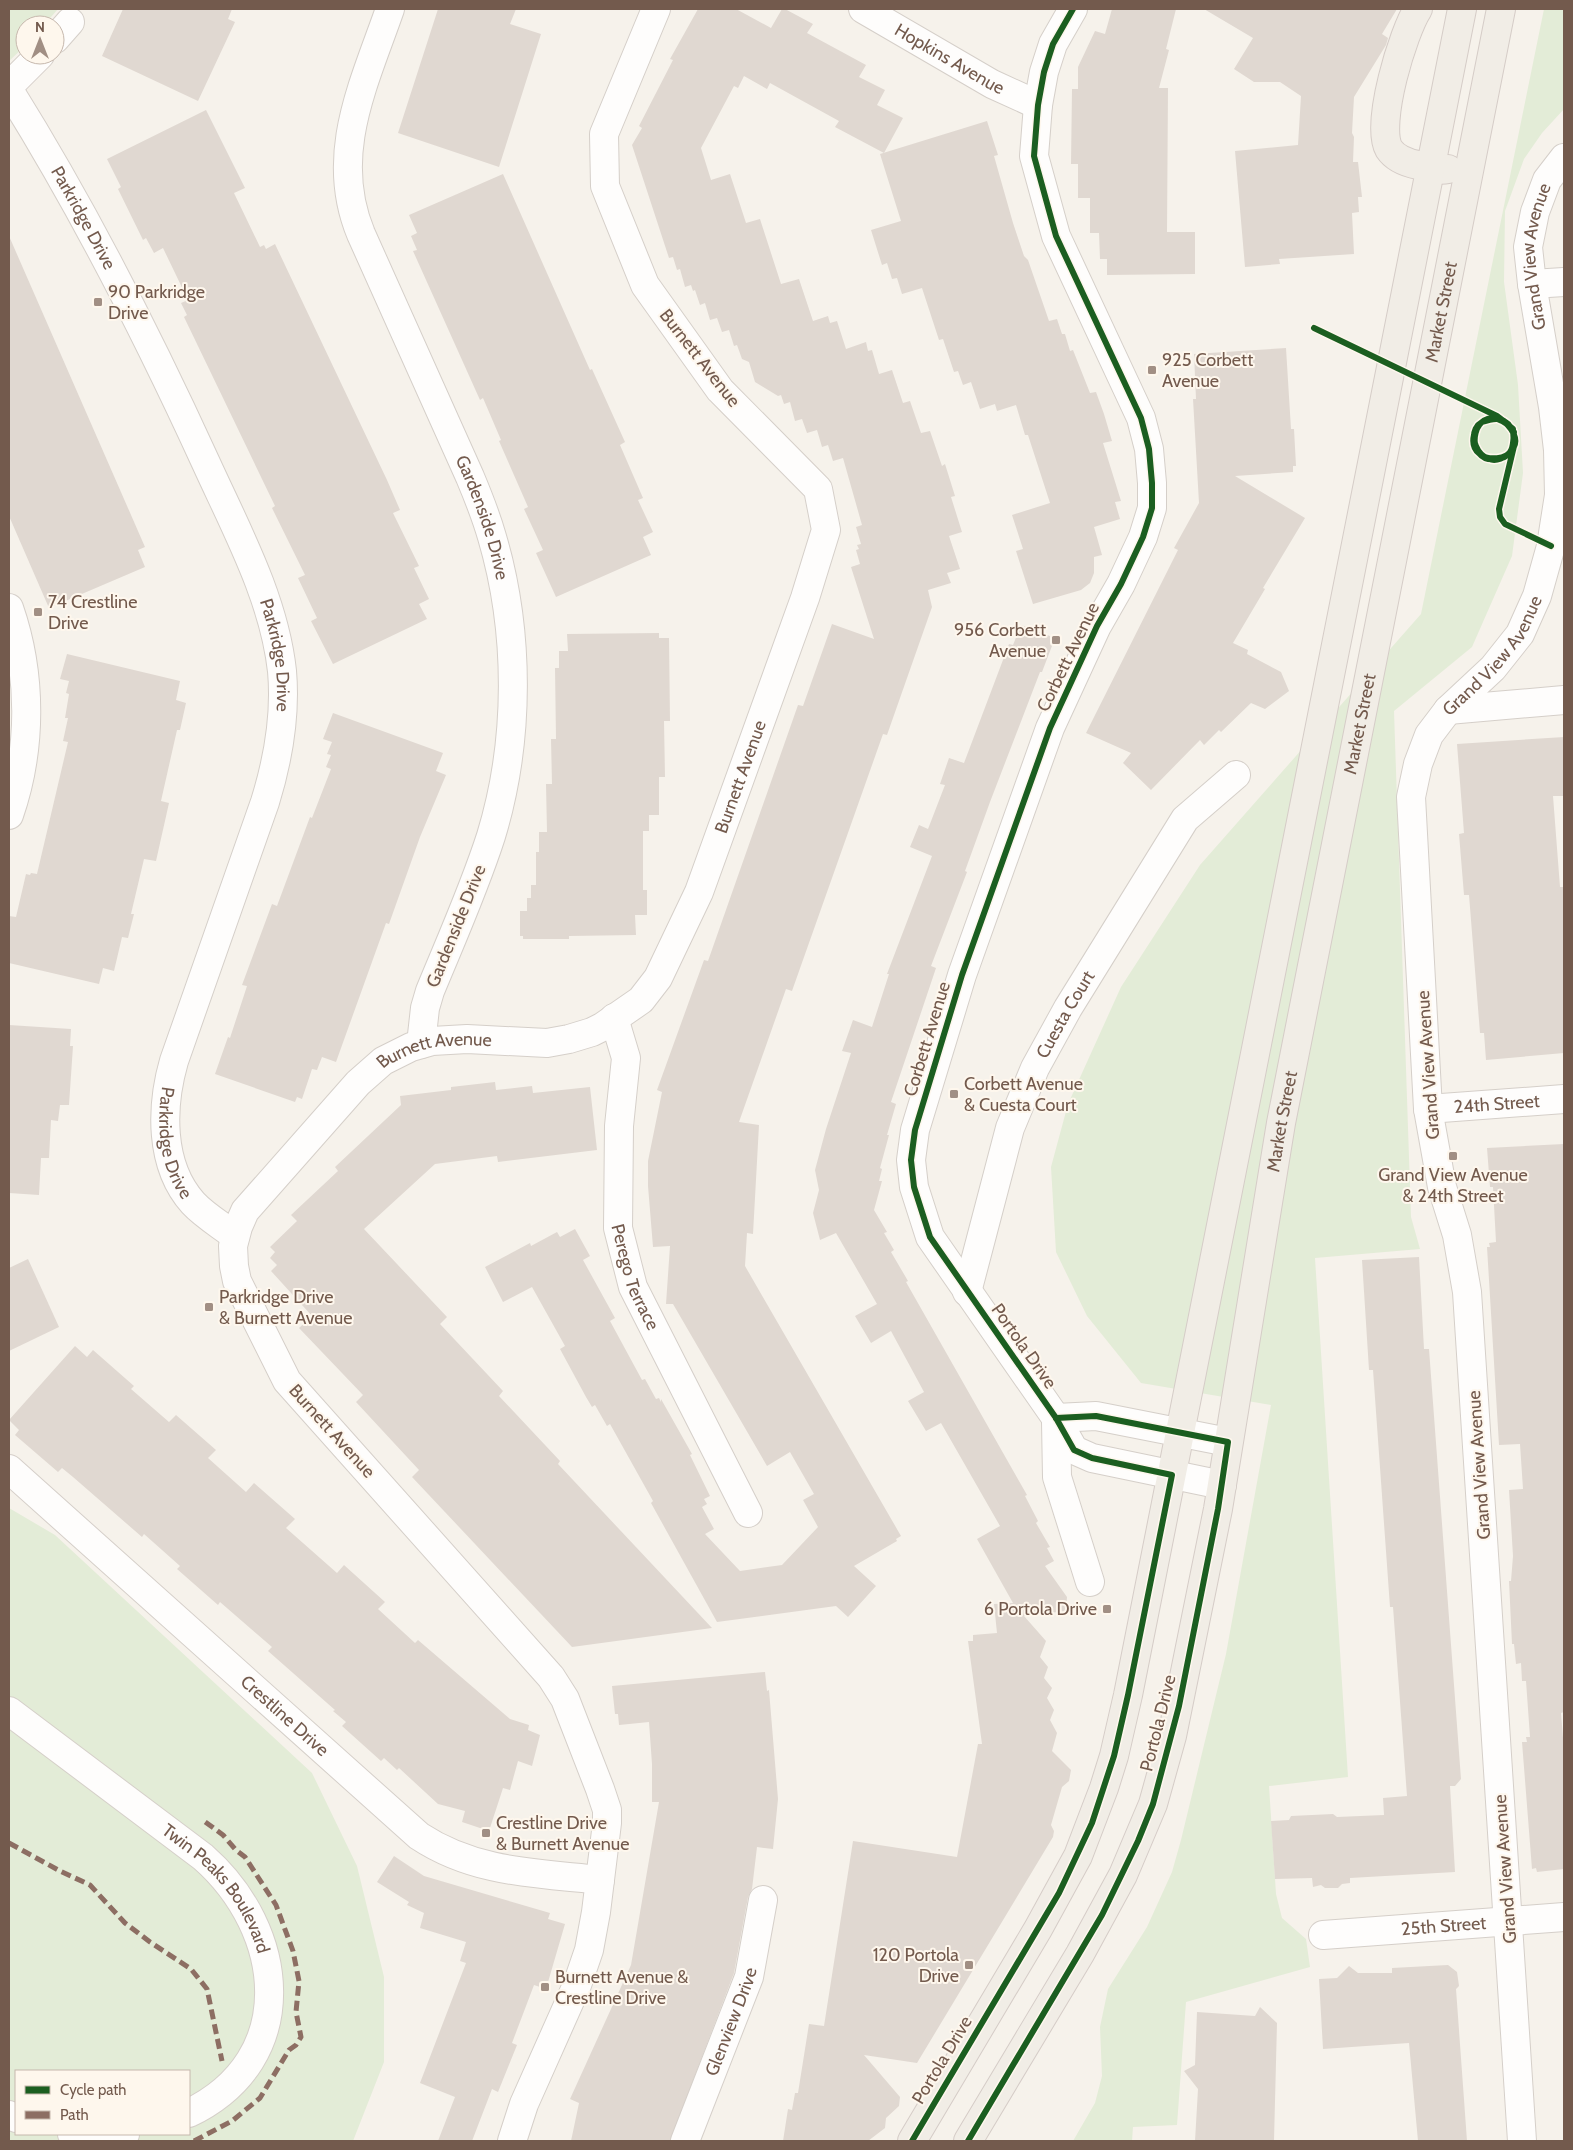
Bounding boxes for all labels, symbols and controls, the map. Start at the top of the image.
north arrow [15,15,65,65]
text: N [35,18,45,36]
street label: Hopkins Avenue [891,19,1008,99]
street label: Parkridge Drive [46,162,121,273]
street label: Grand View Avenue [1517,180,1556,332]
street label: Market Street [1420,260,1462,364]
place label: 90 Parkridge Drive [108,281,205,324]
marker: 90 Parkridge Drive [92,296,104,308]
street label: Burnett Avenue [655,305,745,411]
place label: 925 Corbett Avenue [1162,349,1253,392]
marker: 925 Corbett Avenue [1146,364,1158,376]
street label: Gardenside Drive [451,452,513,582]
place label: 74 Crestline Drive [48,591,137,634]
street label: Grand View Avenue [1438,592,1547,720]
street label: Parkridge Drive [255,596,294,712]
street label: Corbett Avenue [1032,599,1104,715]
marker: 74 Crestline Drive [32,606,44,618]
place label: 956 Corbett Avenue [954,619,1046,662]
marker: 956 Corbett Avenue [1050,634,1062,646]
street label: Market Street [1339,672,1380,776]
street label: Burnett Avenue [710,717,771,836]
street label: Gardenside Drive [421,861,491,991]
street label: Cuesta Court [1031,967,1099,1062]
street label: Corbett Avenue [899,979,955,1099]
street label: Grand View Avenue [1412,990,1444,1140]
street label: Burnett Avenue [372,1028,492,1073]
street label: Market Street [1262,1069,1302,1174]
place label: Corbett Avenue & Cuesta Court [964,1073,1083,1116]
street label: Parkridge Drive [154,1085,197,1203]
marker: Corbett Avenue & Cuesta Court [948,1088,960,1100]
street label: 24th Street [1453,1090,1541,1118]
marker: Grand View Avenue & 24th Street [1447,1150,1459,1162]
place label: Grand View Avenue & 24th Street [1378,1164,1528,1207]
street label: Perego Terrace [606,1222,664,1334]
place label: Parkridge Drive & Burnett Avenue [219,1286,352,1329]
street label: Portola Drive [987,1299,1061,1393]
marker: Parkridge Drive & Burnett Avenue [203,1301,215,1313]
street label: Burnett Avenue [284,1380,380,1482]
street label: Grand View Avenue [1463,1390,1495,1540]
place label: 6 Portola Drive [984,1598,1097,1620]
marker: 6 Portola Drive [1101,1603,1113,1615]
street label: Crestline Drive [236,1671,333,1761]
street label: Portola Drive [1135,1672,1181,1774]
street label: Grand View Avenue [1489,1794,1521,1944]
place label: Crestline Drive & Burnett Avenue [496,1812,629,1855]
street label: Twin Peaks Boulevard [158,1819,274,1956]
marker: Crestline Drive & Burnett Avenue [480,1827,492,1839]
street label: 25th Street [1400,1912,1487,1940]
place label: 120 Portola Drive [873,1944,959,1987]
marker: 120 Portola Drive [963,1959,975,1971]
place label: Burnett Avenue & Crestline Drive [555,1966,688,2009]
street label: Glenview Drive [700,1966,761,2079]
marker: Burnett Avenue & Crestline Drive [539,1981,551,1993]
street label: Portola Drive [907,2012,977,2108]
legend [15,2070,190,2135]
text: Cycle path [60,2081,126,2099]
text: Path [60,2106,89,2124]

